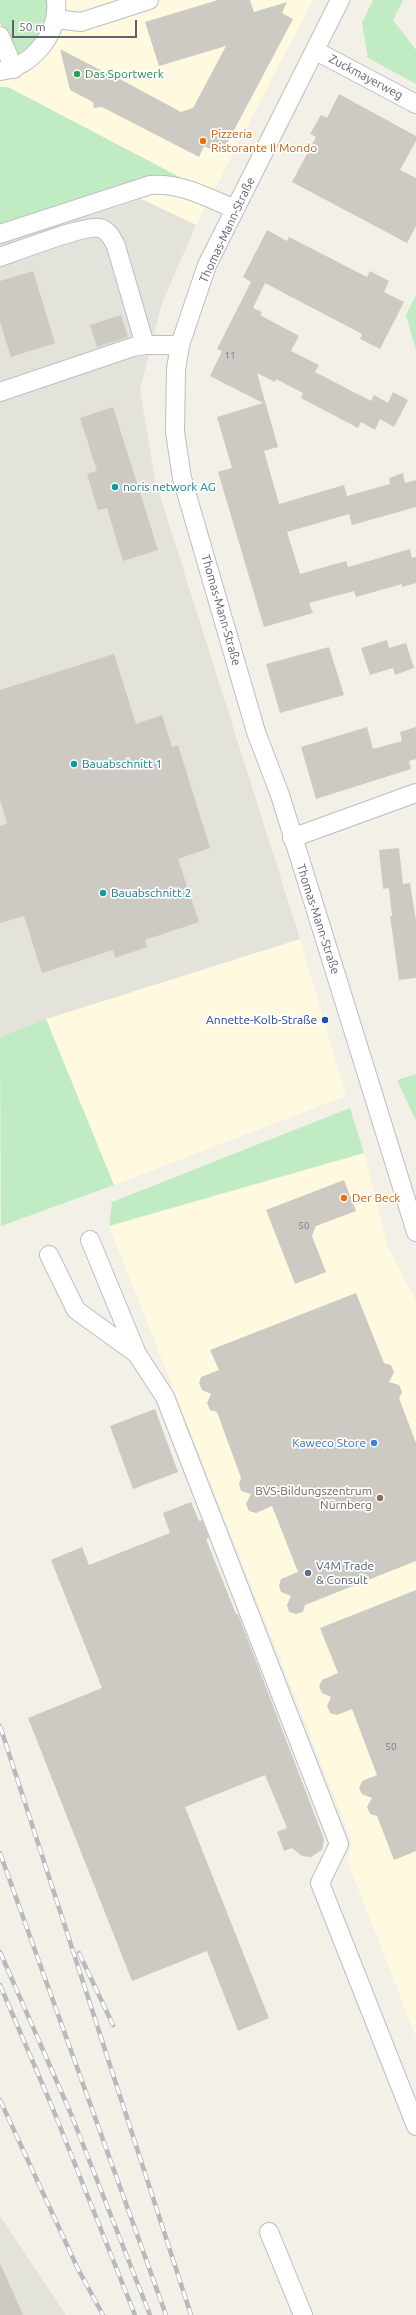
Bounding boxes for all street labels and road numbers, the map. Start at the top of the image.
street label: Zuckmayerweg [327,51,405,103]
street label: Thomas-Mann-Straße [196,175,258,285]
street label: Thomas-Mann-Straße [198,553,244,667]
street label: Thomas-Mann-Straße [293,862,343,976]

